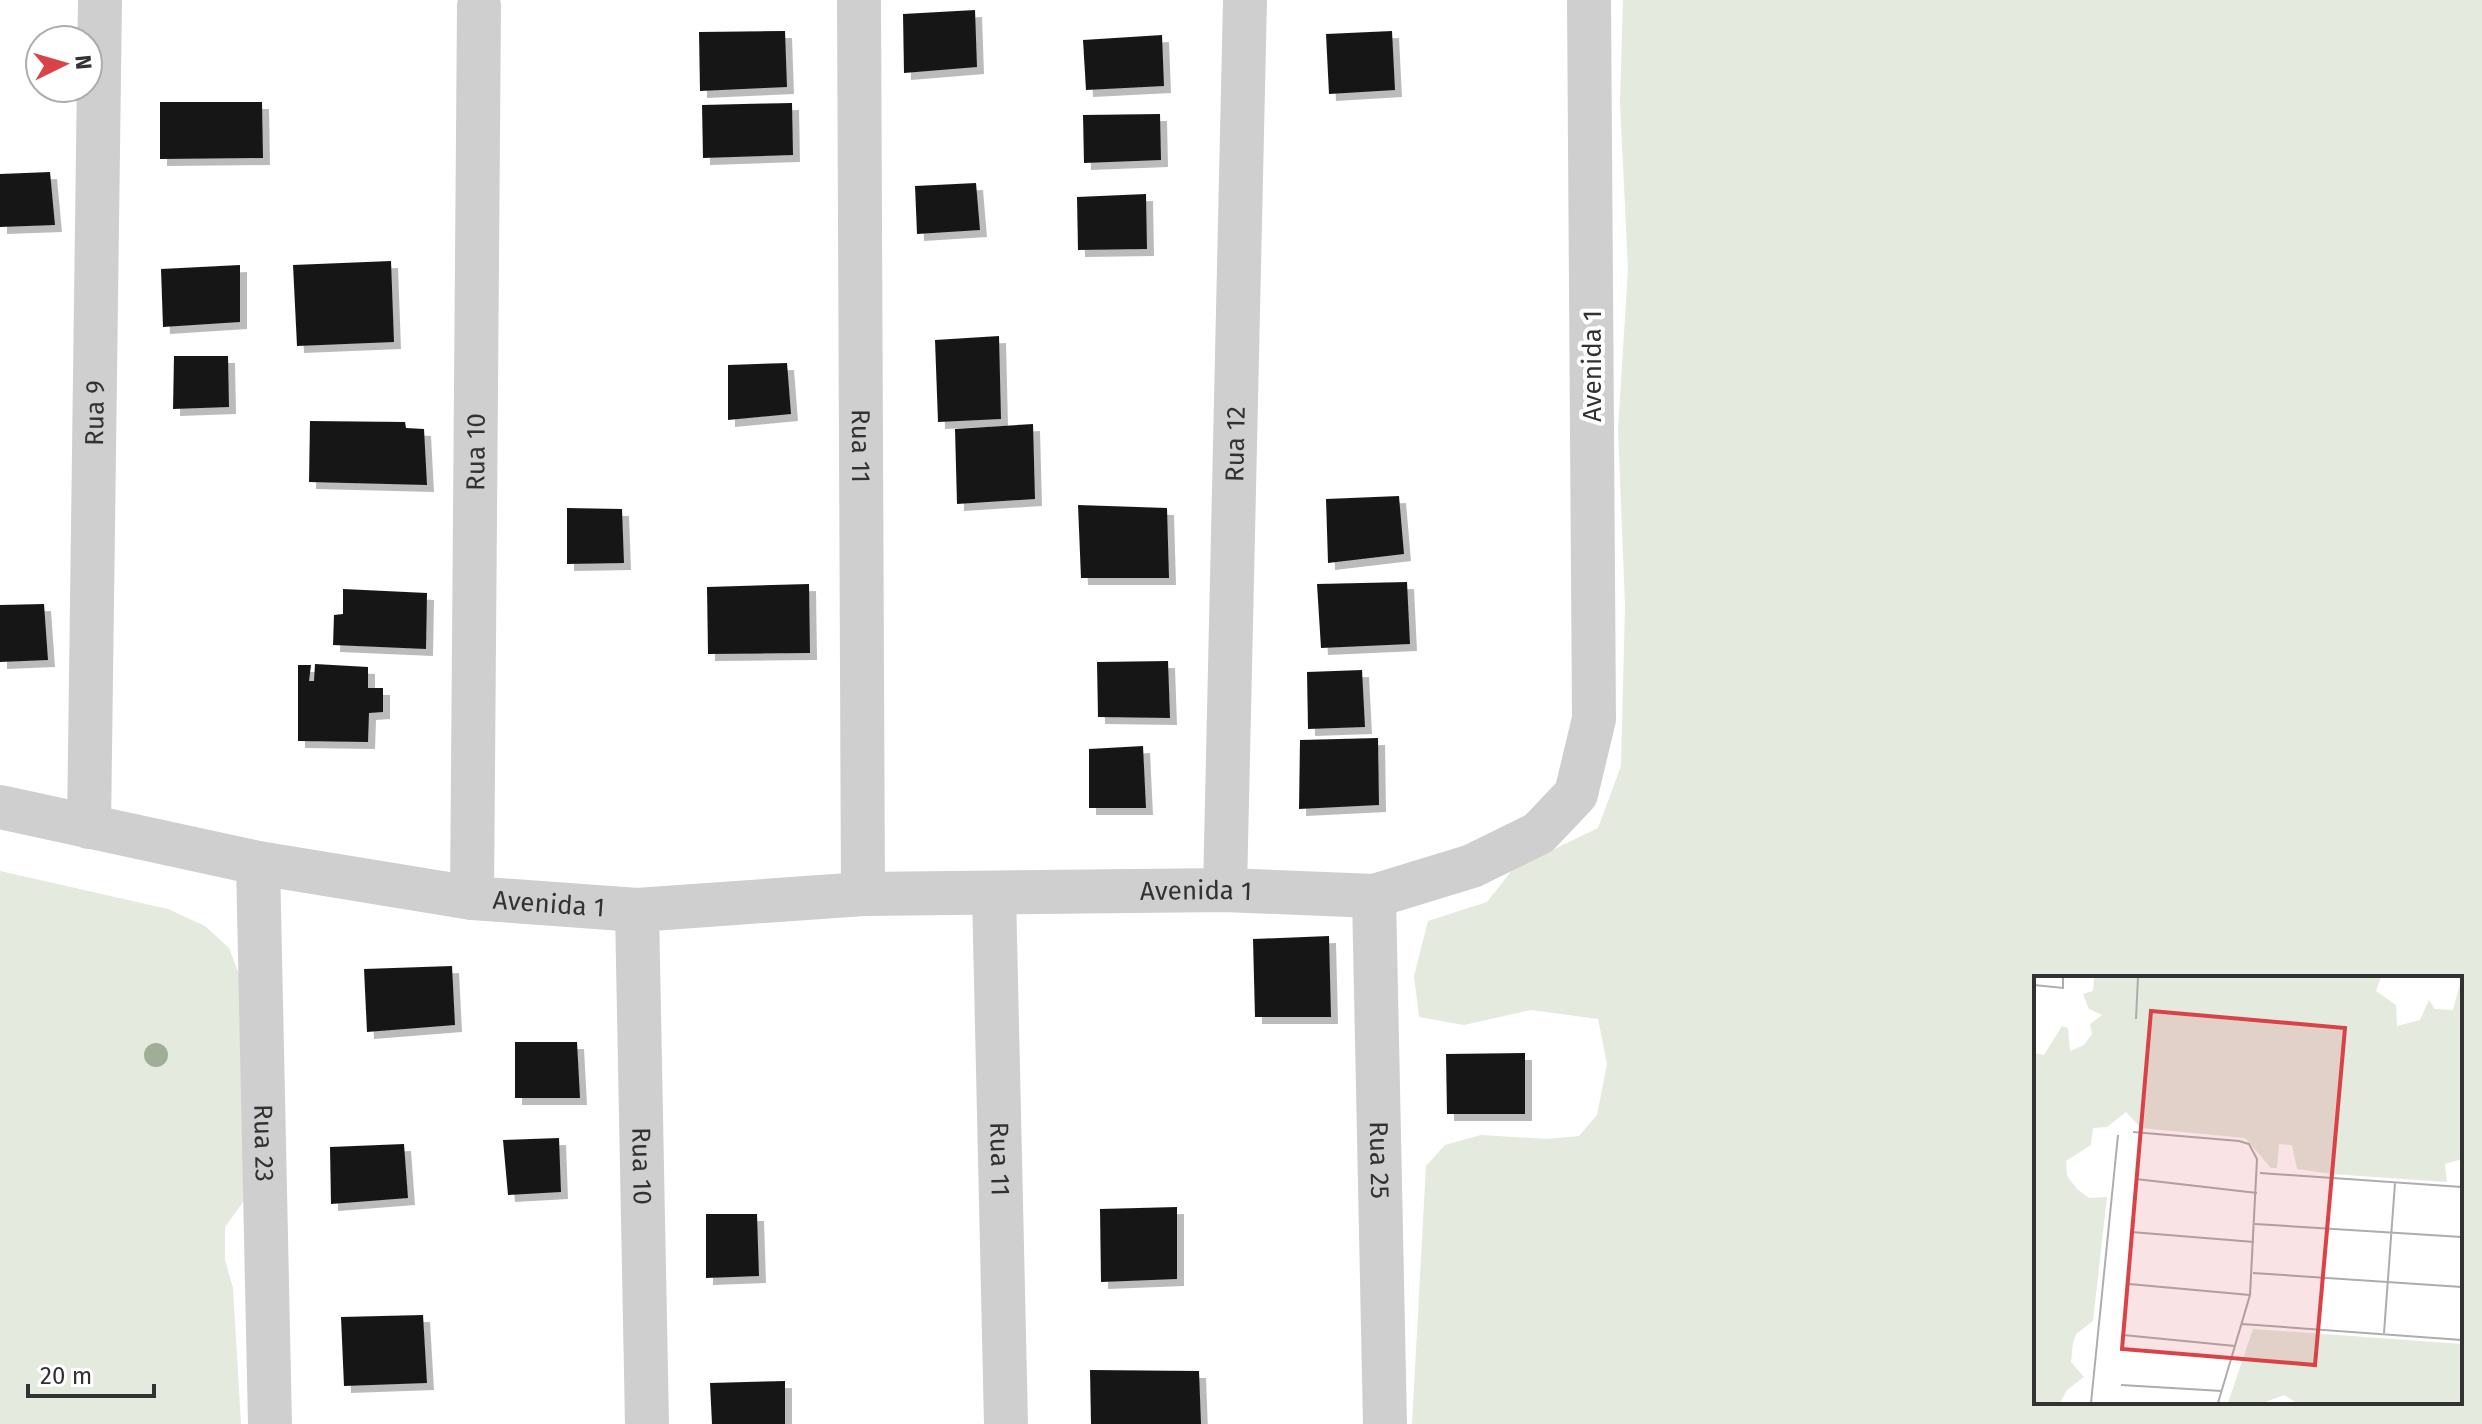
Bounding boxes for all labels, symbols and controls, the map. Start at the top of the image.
north arrow [24,24,104,104]
text: N [69,54,98,71]
street label: Avenida 1 [1577,310,1608,422]
street label: Rua 9 [79,380,110,446]
street label: Rua 12 [1219,406,1251,482]
street label: Rua 11 [845,409,877,483]
street label: Rua 10 [460,413,491,491]
street label: Avenida 1 [1140,874,1253,907]
street label: Avenida 1 [492,884,606,923]
inset map [2034,976,2462,1404]
street label: Rua 23 [248,1104,280,1182]
street label: Rua 25 [1363,1121,1396,1199]
street label: Rua 11 [984,1122,1016,1196]
street label: Rua 10 [626,1127,658,1205]
scale bar [28,1348,154,1398]
text: 20 m [40,1362,92,1390]

